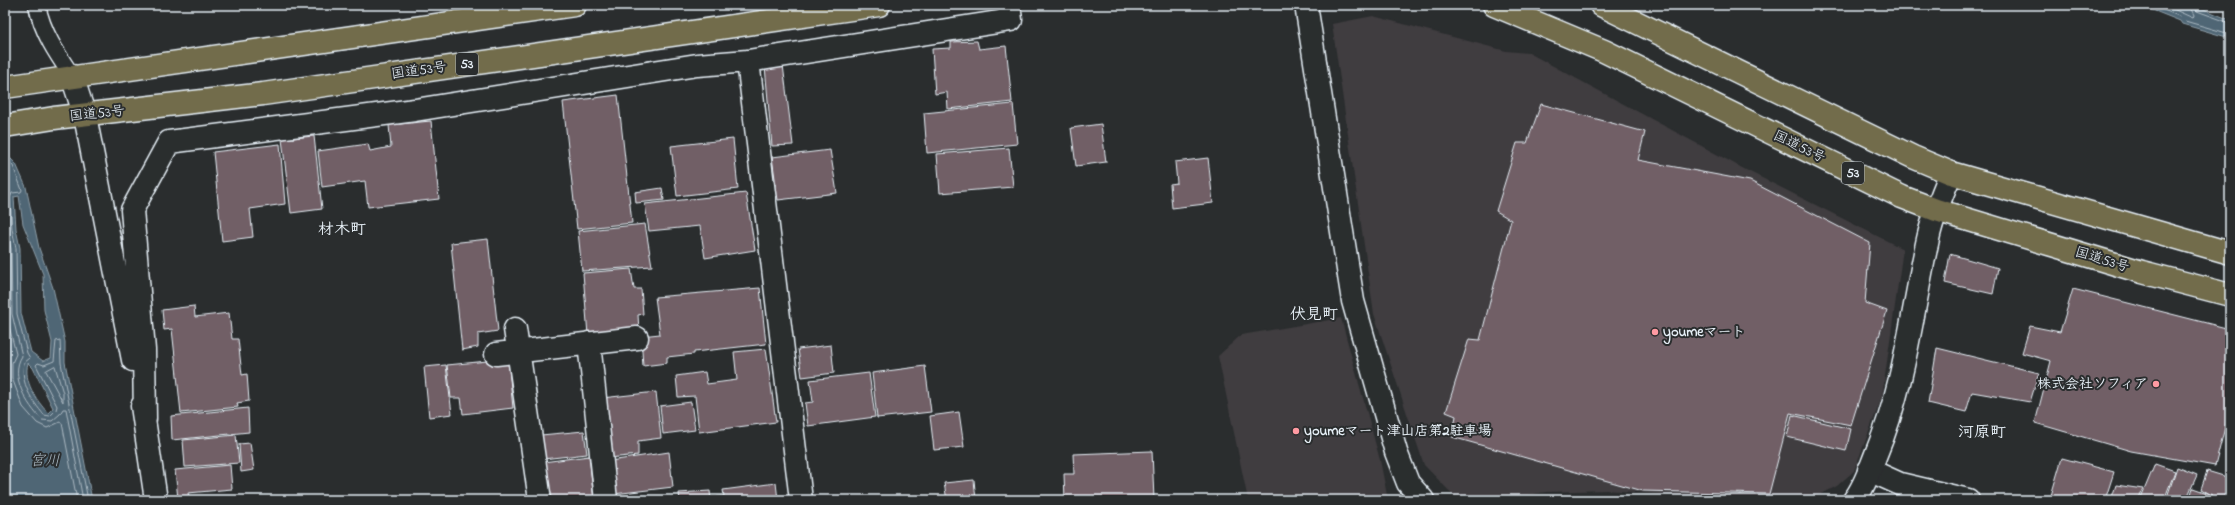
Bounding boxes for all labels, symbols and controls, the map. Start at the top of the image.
road number: 53 [456,53,478,75]
street label: 国道53号 [390,57,448,85]
street label: 国道53号 [68,101,126,127]
street label: 国道53号 [1769,125,1829,169]
road number: 53 [1842,162,1864,184]
district label: 材木町 [318,218,366,242]
street label: 国道53号 [2072,242,2132,278]
district label: 伏見町 [1290,303,1338,327]
place label: youmeマート [1663,322,1746,345]
marker: youmeマート [1650,327,1660,337]
place label: 株式会社ソフィア [2037,374,2148,395]
marker: 株式会社ソフィア [2151,379,2161,389]
place label: youmeマート津山店第2駐車場 [1304,421,1492,444]
district label: 河原町 [1958,421,2006,445]
marker: youmeマート津山店第2駐車場 [1291,426,1301,436]
water label: 宮川 [30,450,60,472]

